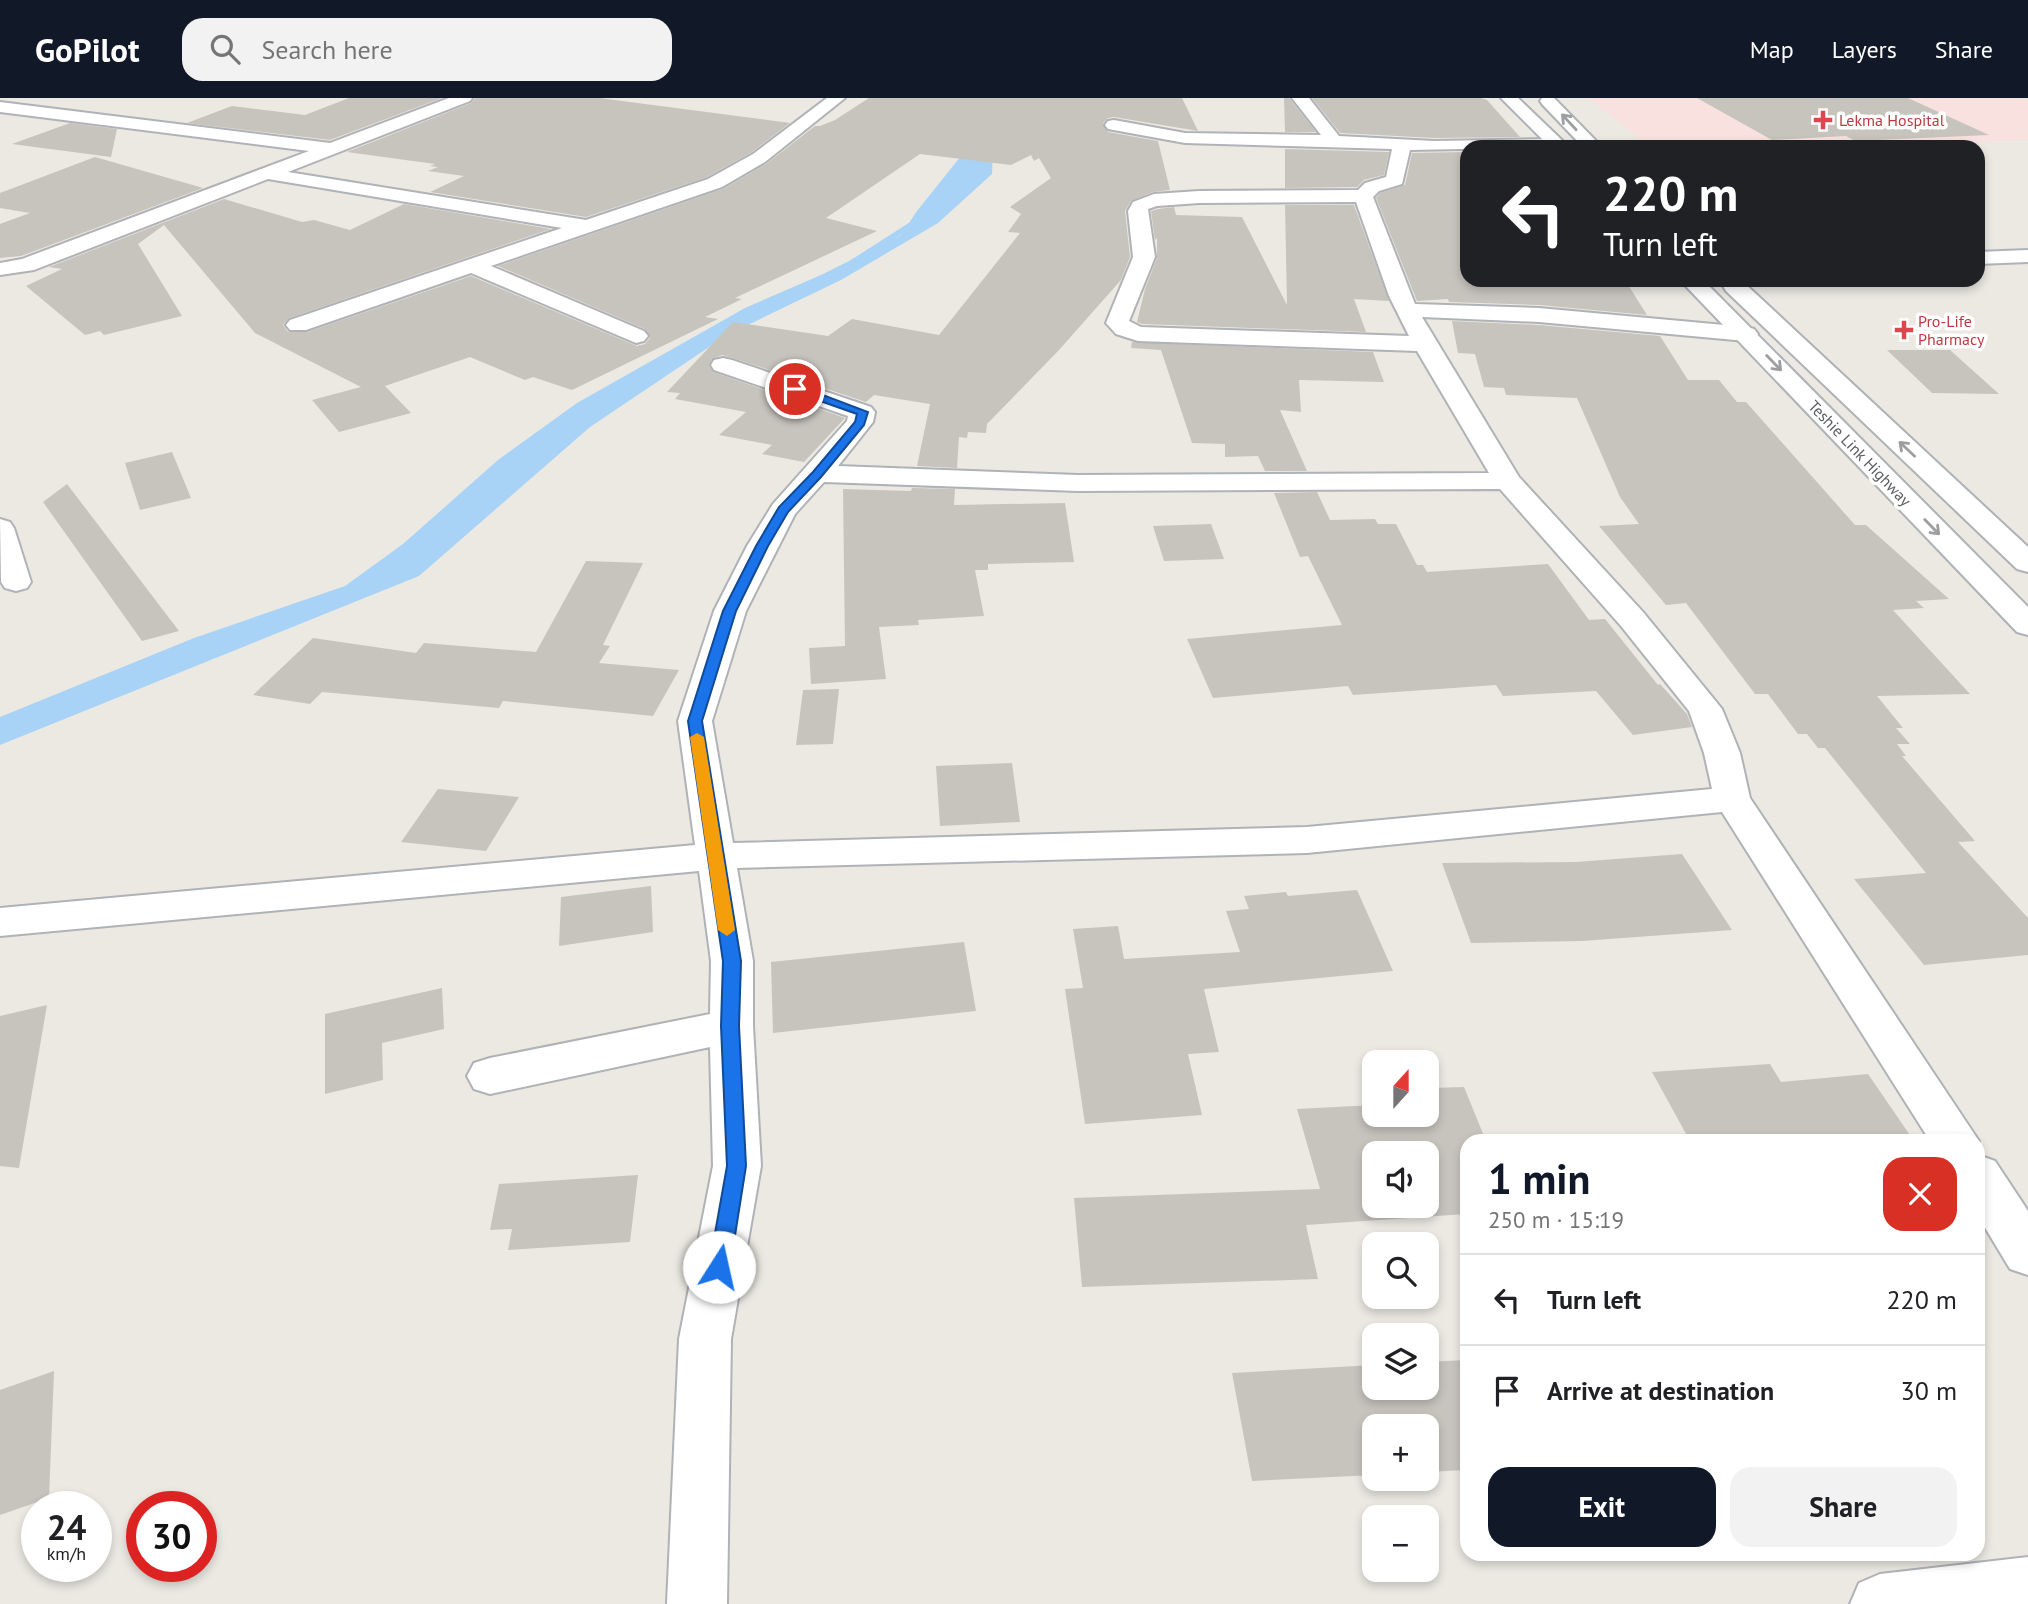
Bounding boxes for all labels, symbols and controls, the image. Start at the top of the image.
search box [182,18,672,81]
text: GoPilot [35,28,140,71]
icon: search [206,30,244,68]
text: Search here [262,33,393,66]
text: Map [1750,34,1794,65]
text: Layers [1832,34,1897,65]
text: Share [1935,34,1993,65]
marker: Lekma Hospital [1813,110,1833,130]
place label: Lekma Hospital [1839,110,1945,130]
one-way arrow [1561,113,1577,131]
text: 220 m [1603,161,1738,225]
icon: left [1488,168,1579,259]
text: Turn left [1603,223,1718,265]
place label: Pro-Life Pharmacy [1918,311,1985,349]
marker: Pro-Life Pharmacy [1896,322,1912,338]
one-way arrow [1765,354,1782,371]
pin [765,359,825,419]
icon: arrive [776,370,814,408]
street label: Teshie Link Highway [1804,396,1916,510]
one-way arrow [1899,441,1916,458]
one-way arrow [1923,518,1940,535]
north arrow [1362,1050,1438,1127]
map controls [1362,1050,1439,1582]
button: sound [1362,1141,1439,1218]
text: 1 min [1488,1151,1590,1206]
button: close [1883,1157,1957,1231]
text: 250 m · 15:19 [1488,1205,1624,1234]
position arrow [682,1230,756,1304]
button: search [1362,1232,1439,1309]
icon: left [1488,1281,1526,1319]
text: Turn left [1547,1283,1641,1316]
text: 220 m [1886,1283,1957,1316]
button: layers [1362,1323,1439,1400]
icon: arrive [1488,1372,1526,1410]
text: Arrive at destination [1547,1374,1774,1407]
text: 30 m [1901,1374,1957,1407]
button: + [1362,1414,1439,1491]
button: Exit [1488,1467,1716,1547]
button: Share [1730,1467,1957,1547]
speed limit sign: 30 [126,1491,217,1582]
text: 24 [47,1504,86,1550]
button: − [1362,1505,1439,1582]
text: km/h [47,1542,86,1565]

